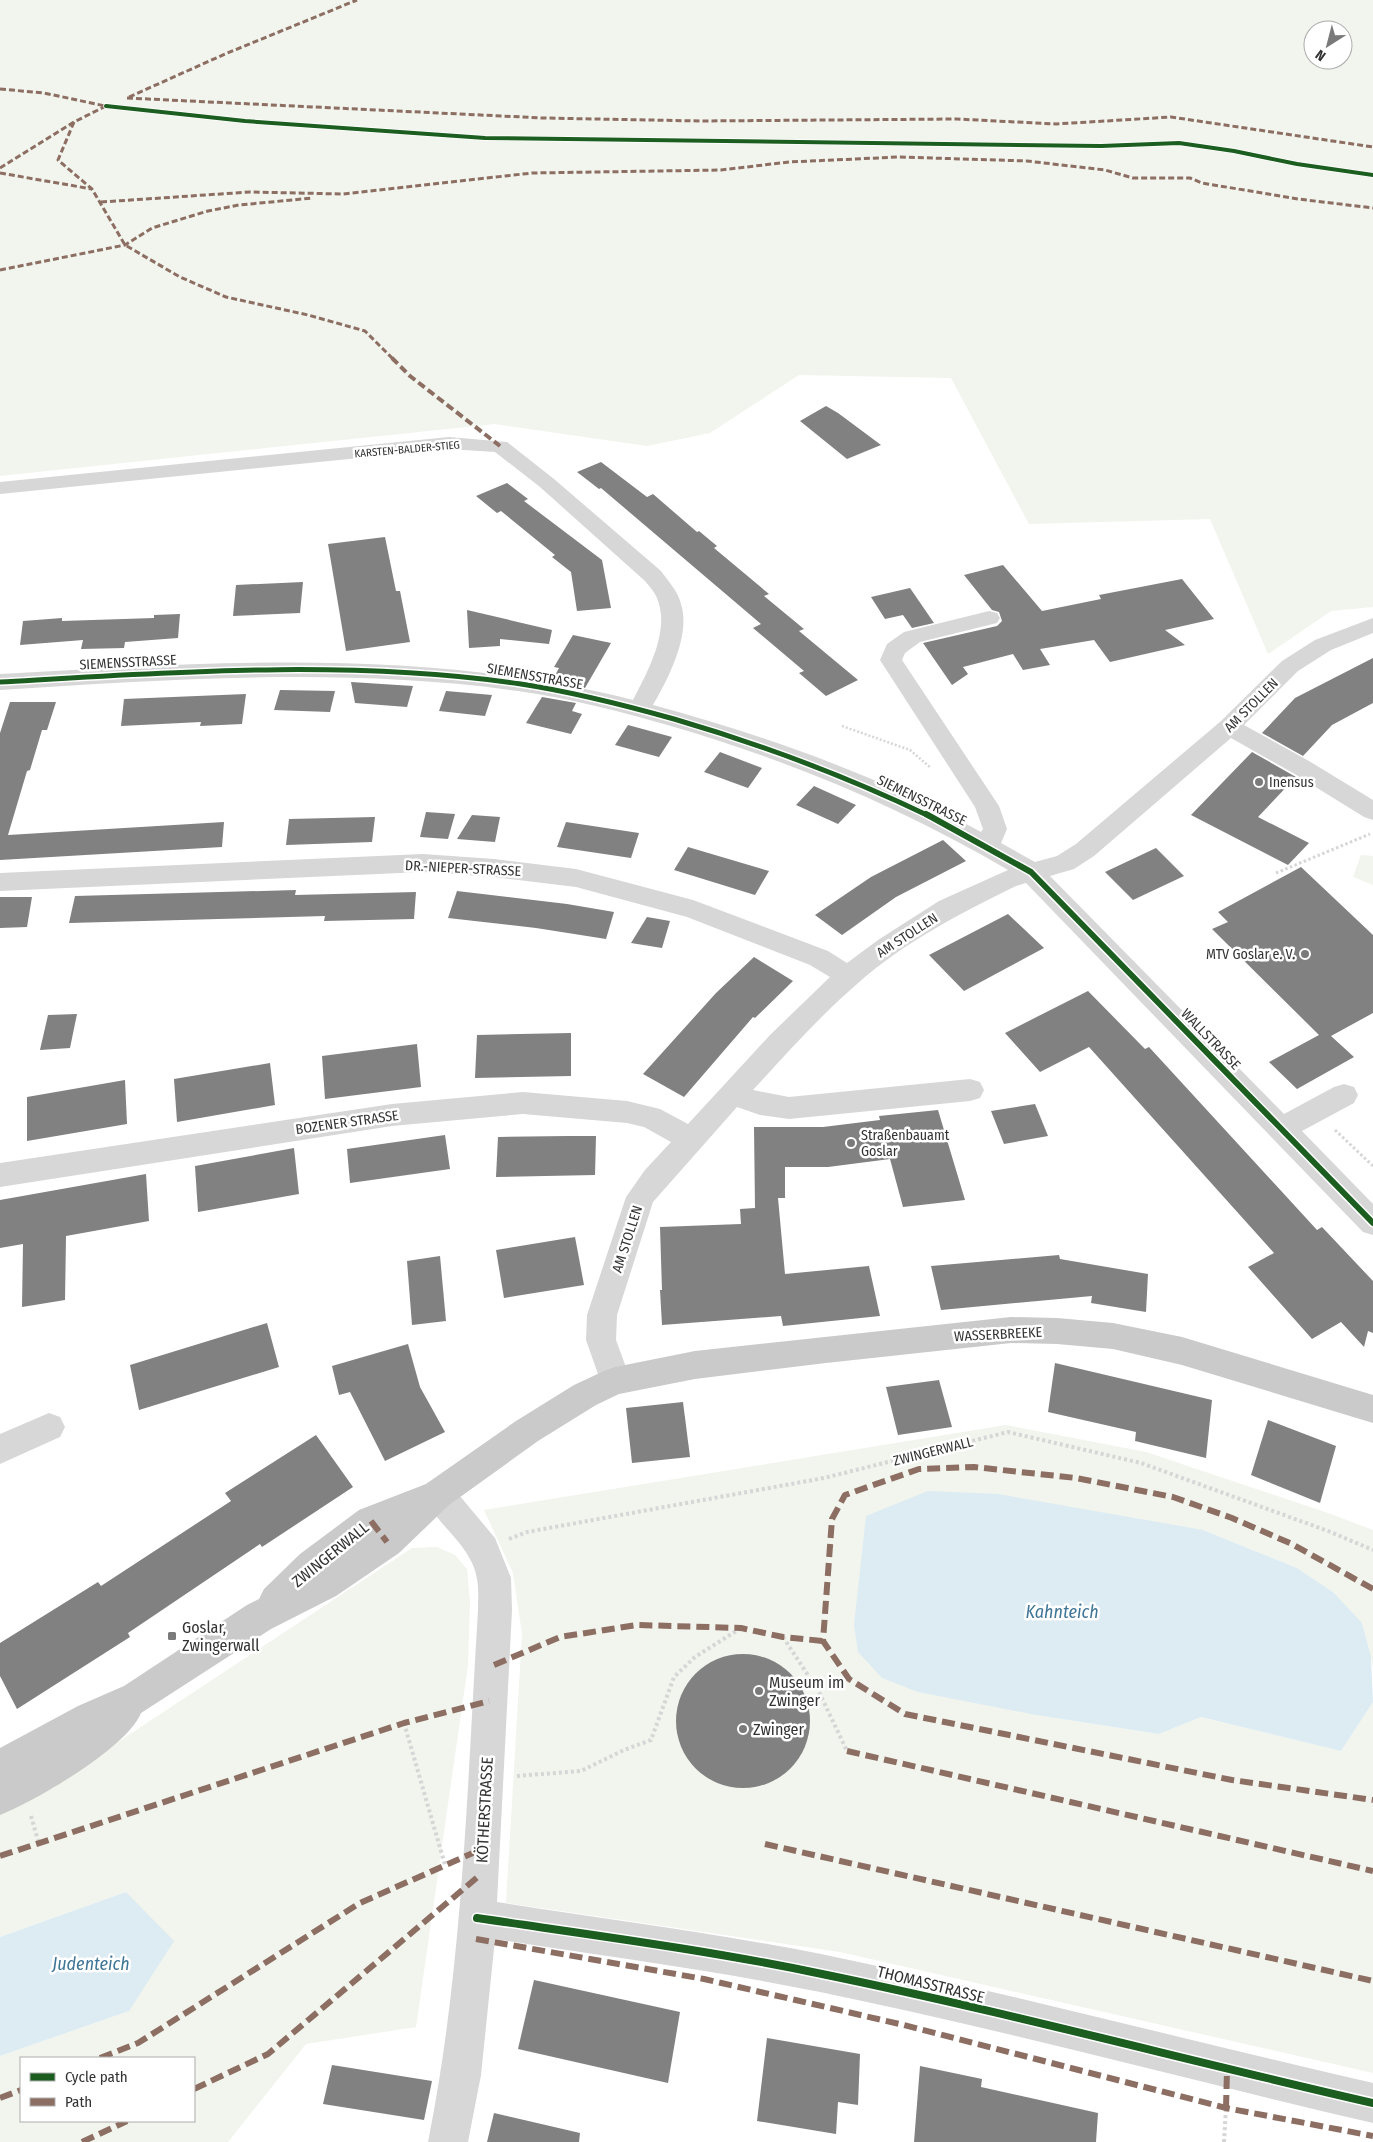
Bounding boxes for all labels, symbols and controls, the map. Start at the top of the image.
north arrow [1303,20,1353,70]
text: N [1312,46,1329,64]
street label: KARSTEN-BALDER-STIEG [354,438,460,461]
street label: SIEMENSSTRASSE [79,651,178,674]
street label: SIEMENSSTRASSE [485,660,585,693]
street label: AM STOLLEN [1221,675,1282,736]
street label: SIEMENSSTRASSE [874,771,970,830]
place label: Inensus [1269,774,1314,791]
marker: Inensus [1253,776,1265,788]
street label: DR.-NIEPER-STRASSE [405,857,522,880]
street label: AM STOLLEN [873,909,941,961]
place label: MTV Goslar e. V. [1206,946,1295,963]
marker: MTV Goslar e. V. [1299,948,1311,960]
street label: WALLSTRASSE [1177,1005,1244,1074]
street label: BOZENER STRASSE [295,1107,400,1138]
place label: Straßenbauamt Goslar [861,1127,950,1160]
marker: Straßenbauamt Goslar [845,1137,857,1149]
street label: AM STOLLEN [609,1203,646,1275]
street label: WASSERBREEKE [954,1324,1043,1345]
street label: ZWINGERWALL [891,1433,975,1470]
street label: ZWINGERWALL [288,1518,373,1591]
water label: Kahnteich [1025,1601,1099,1623]
place label: Goslar, Zwingerwall [182,1618,260,1655]
marker: Goslar, Zwingerwall [166,1630,178,1642]
place label: Museum im Zwinger [769,1673,844,1710]
marker: Museum im Zwinger [753,1685,765,1697]
place label: Zwinger [753,1720,805,1739]
marker: Zwinger [737,1723,749,1735]
street label: KÖTHERSTRASSE [472,1756,497,1864]
water label: Judenteich [51,1953,130,1975]
street label: THOMASSTRASSE [875,1962,986,2007]
legend [20,2057,195,2122]
text: Cycle path [65,2068,128,2086]
text: Path [65,2093,92,2111]

